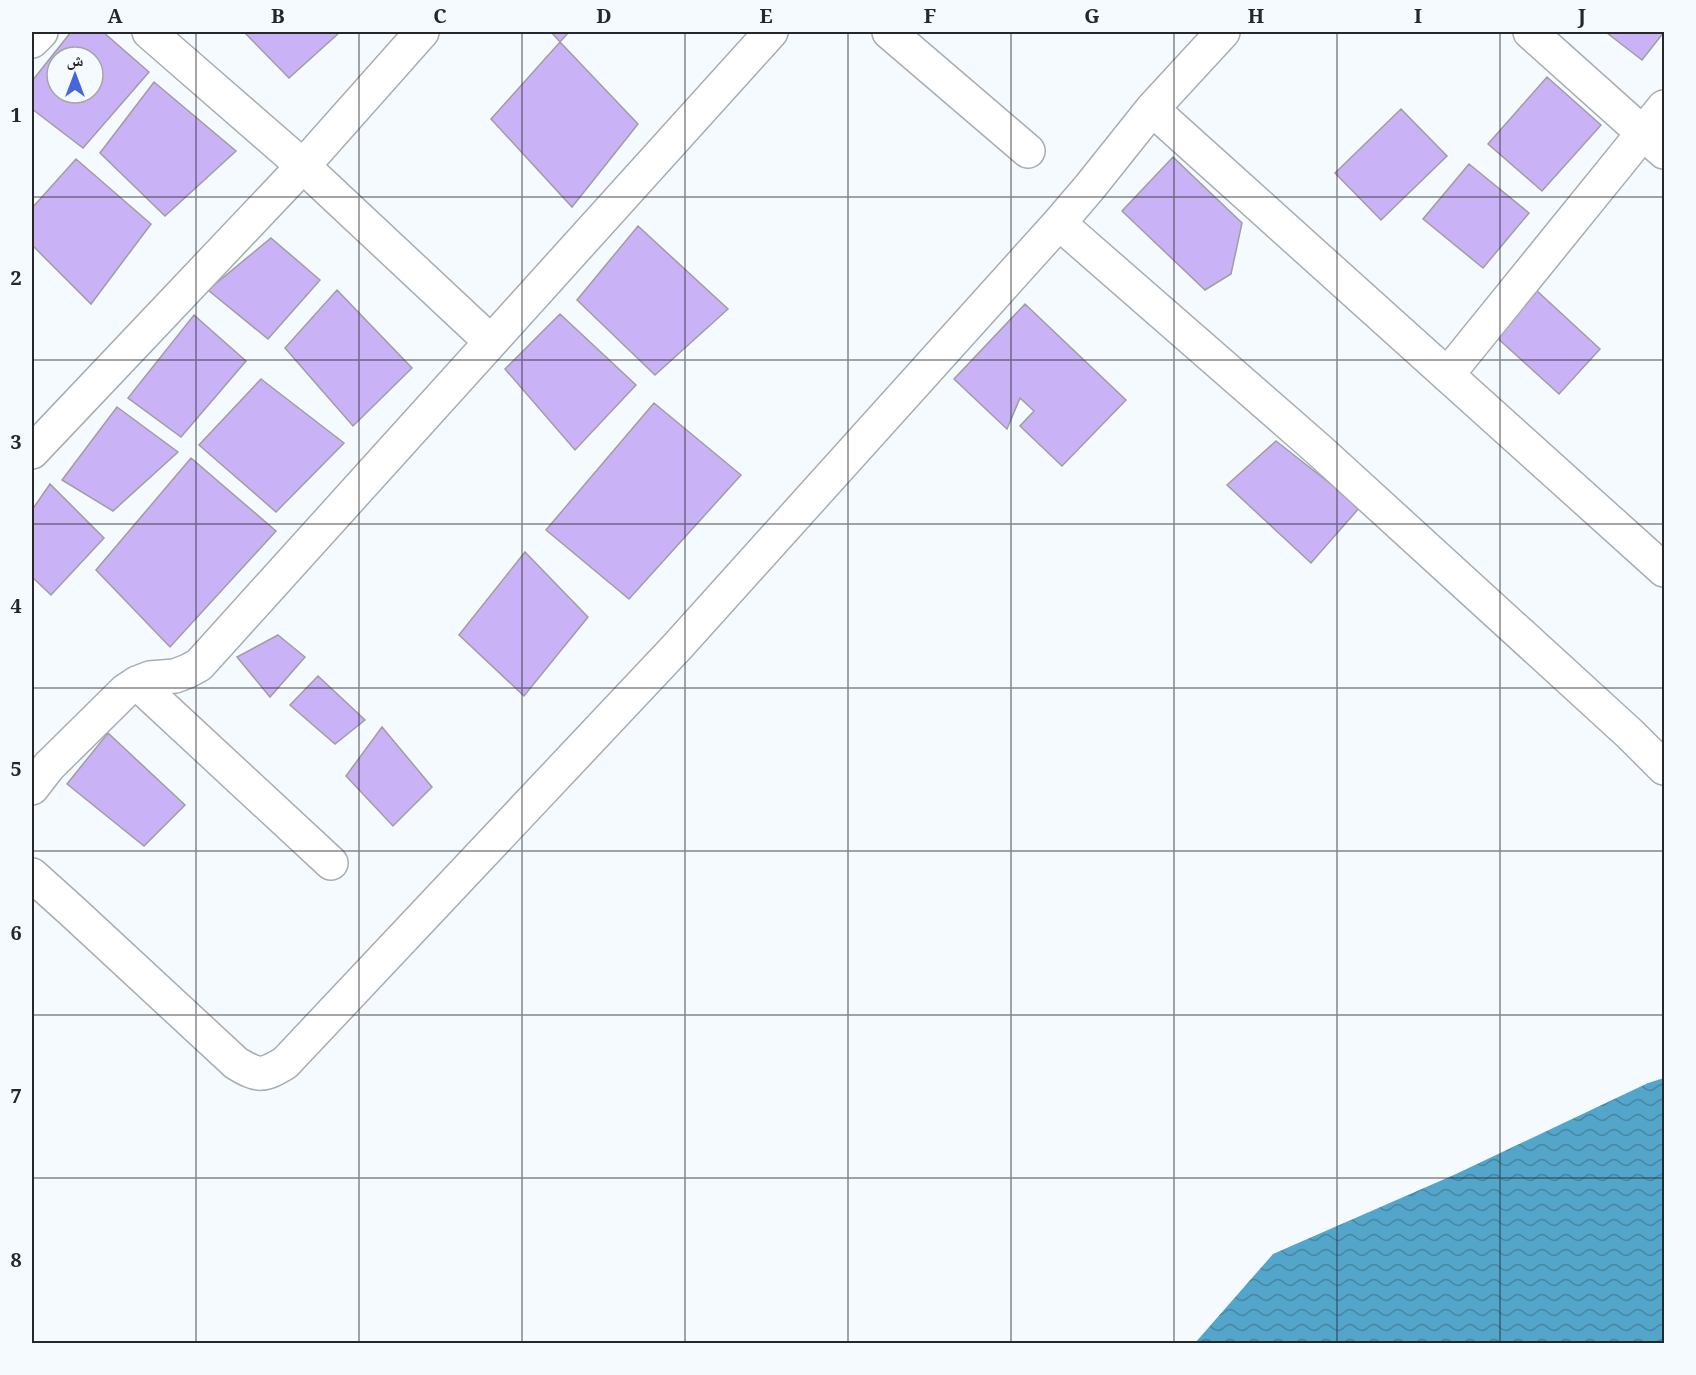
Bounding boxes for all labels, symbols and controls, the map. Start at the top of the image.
text: A [107,2,123,36]
text: B [271,2,285,36]
text: C [433,2,447,36]
text: D [596,2,612,36]
text: E [759,2,773,36]
text: F [924,2,936,36]
text: G [1084,2,1100,36]
text: H [1248,2,1264,36]
text: I [1414,2,1422,36]
text: J [1577,2,1586,36]
north arrow [45,45,105,105]
text: ش [67,49,84,76]
text: 1 [10,101,22,135]
text: 2 [10,264,22,298]
text: 3 [10,428,22,462]
text: 4 [10,592,22,626]
text: 5 [10,755,22,789]
text: 6 [10,919,22,953]
text: 7 [10,1082,22,1116]
text: 8 [10,1246,22,1280]

